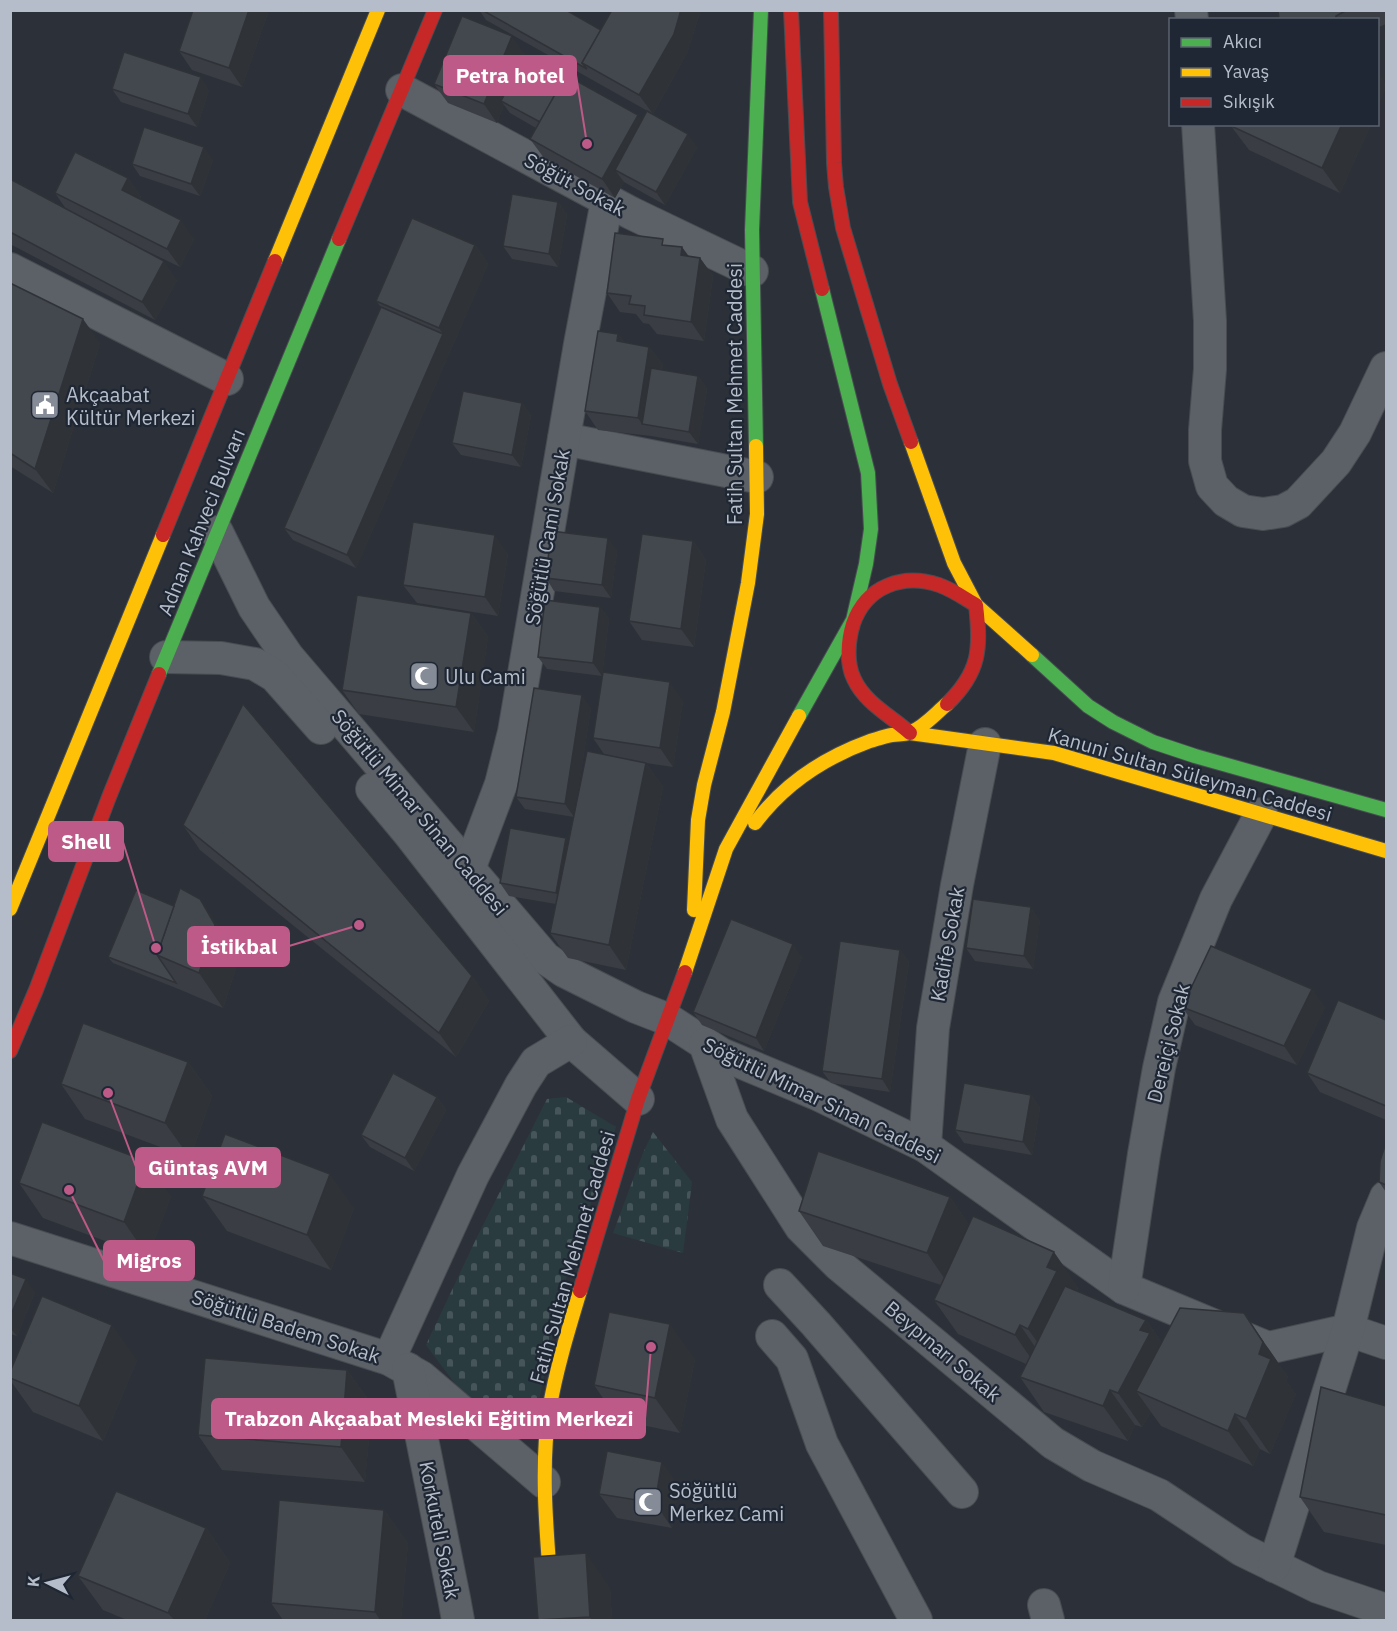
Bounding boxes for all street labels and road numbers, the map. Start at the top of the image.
street label: Söğüt Sokak [520,146,631,222]
street label: Fatih Sultan Mehmet Caddesi [721,263,748,525]
street label: Adnan Kahveci Bulvarı [151,424,251,620]
street label: Söğütlü Cami Sokak [518,447,576,627]
street label: Söğütlü Mimar Sinan Caddesi [326,703,514,921]
street label: Kanuni Sultan Süleyman Caddesi [1045,720,1335,828]
street label: Kadife Sokak [924,884,970,1004]
street label: Dereiçi Sokak [1140,980,1196,1105]
street label: Söğütlü Mimar Sinan Caddesi [699,1031,945,1169]
street label: Fatih Sultan Mehmet Caddesi [523,1127,621,1387]
street label: Söğütlü Badem Sokak [189,1283,384,1369]
street label: Beypınarı Sokak [879,1294,1007,1408]
street label: Korkuteli Sokak [413,1459,467,1602]

